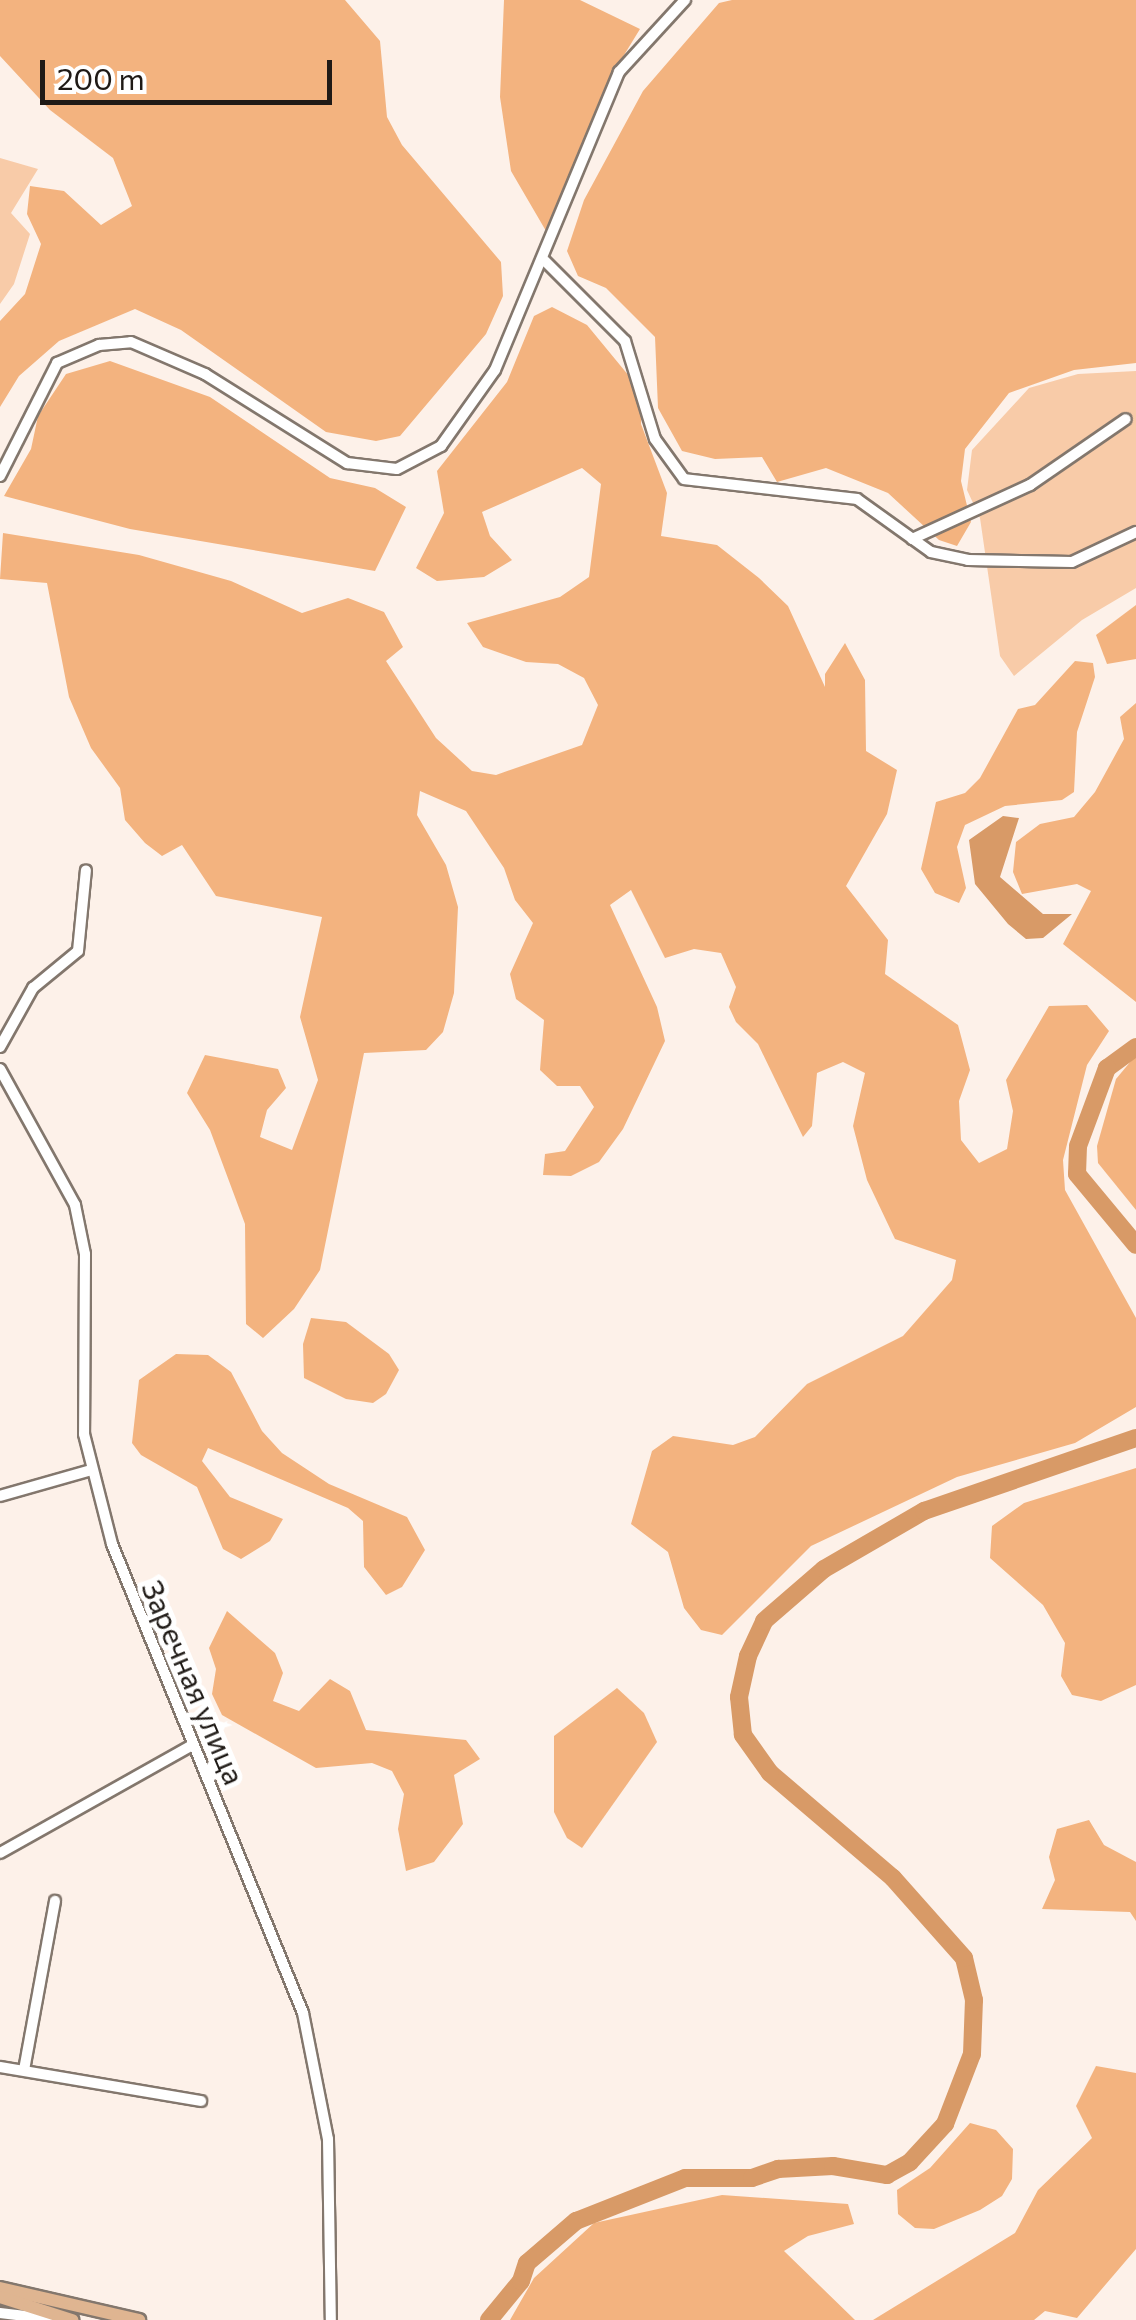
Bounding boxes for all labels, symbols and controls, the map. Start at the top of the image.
scale bar [45,40,338,102]
text: 200 m [57,59,145,96]
street label: Заречная улица [135,1575,253,1789]

